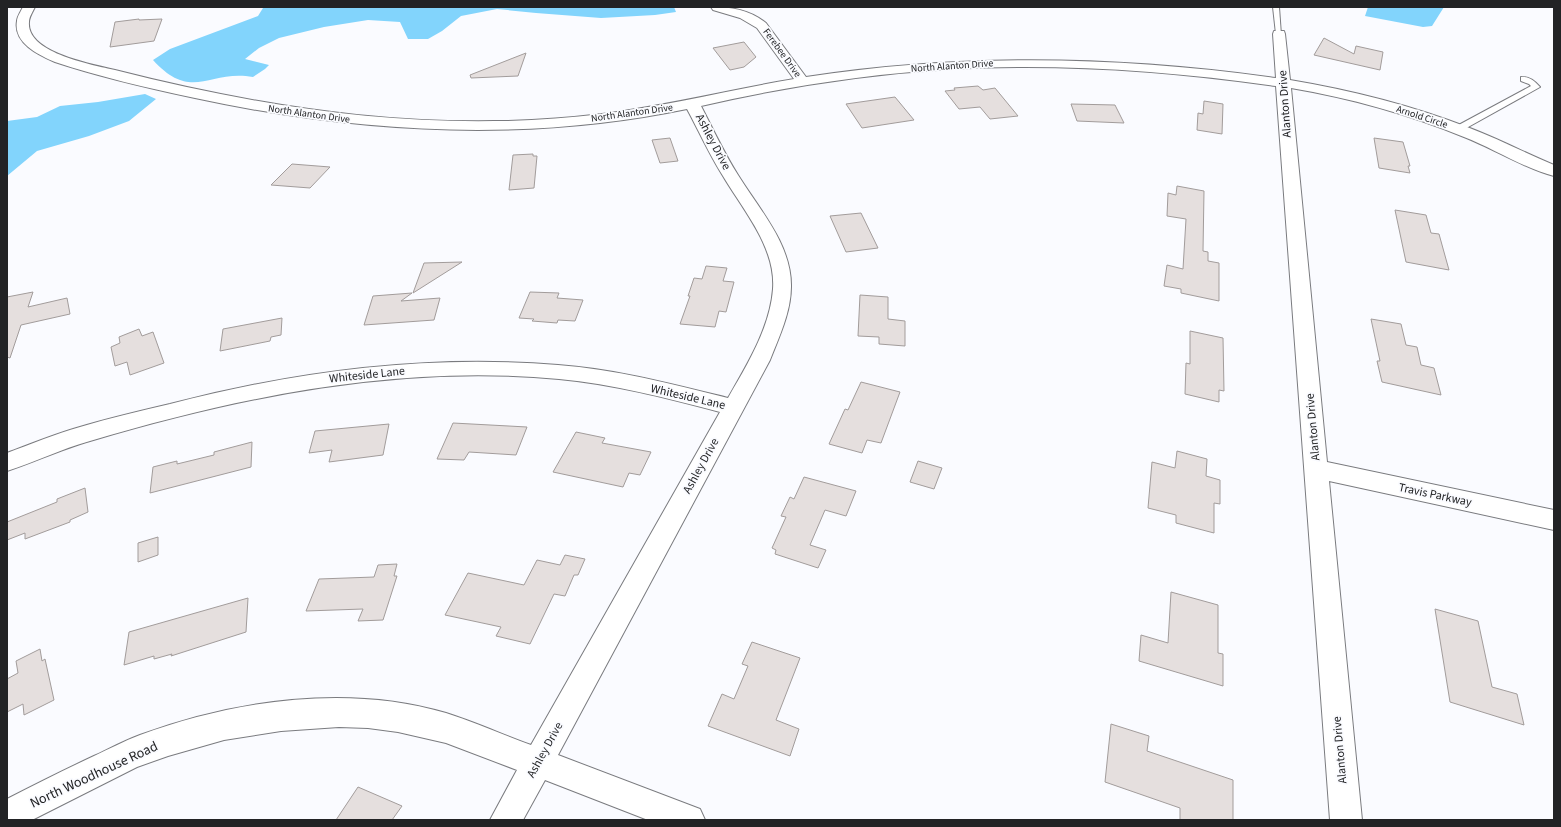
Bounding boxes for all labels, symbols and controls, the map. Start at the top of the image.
street label: Ferebee Drive [760,26,805,80]
street label: North Alanton Drive [910,56,994,76]
street label: Alanton Drive [1274,70,1296,138]
street label: North Alanton Drive [590,100,674,126]
street label: North Alanton Drive [267,101,351,127]
street label: Arnold Circle [1394,102,1450,132]
street label: Ashley Drive [691,111,735,173]
street label: Whiteside Lane [328,363,406,387]
street label: Whiteside Lane [649,380,727,414]
street label: Alanton Drive [1302,393,1324,461]
street label: Ashley Drive [679,435,723,497]
street label: Travis Parkway [1397,479,1474,511]
street label: Alanton Drive [1329,716,1351,784]
street label: Ashley Drive [523,719,567,781]
street label: North Woodhouse Road [27,737,161,813]

